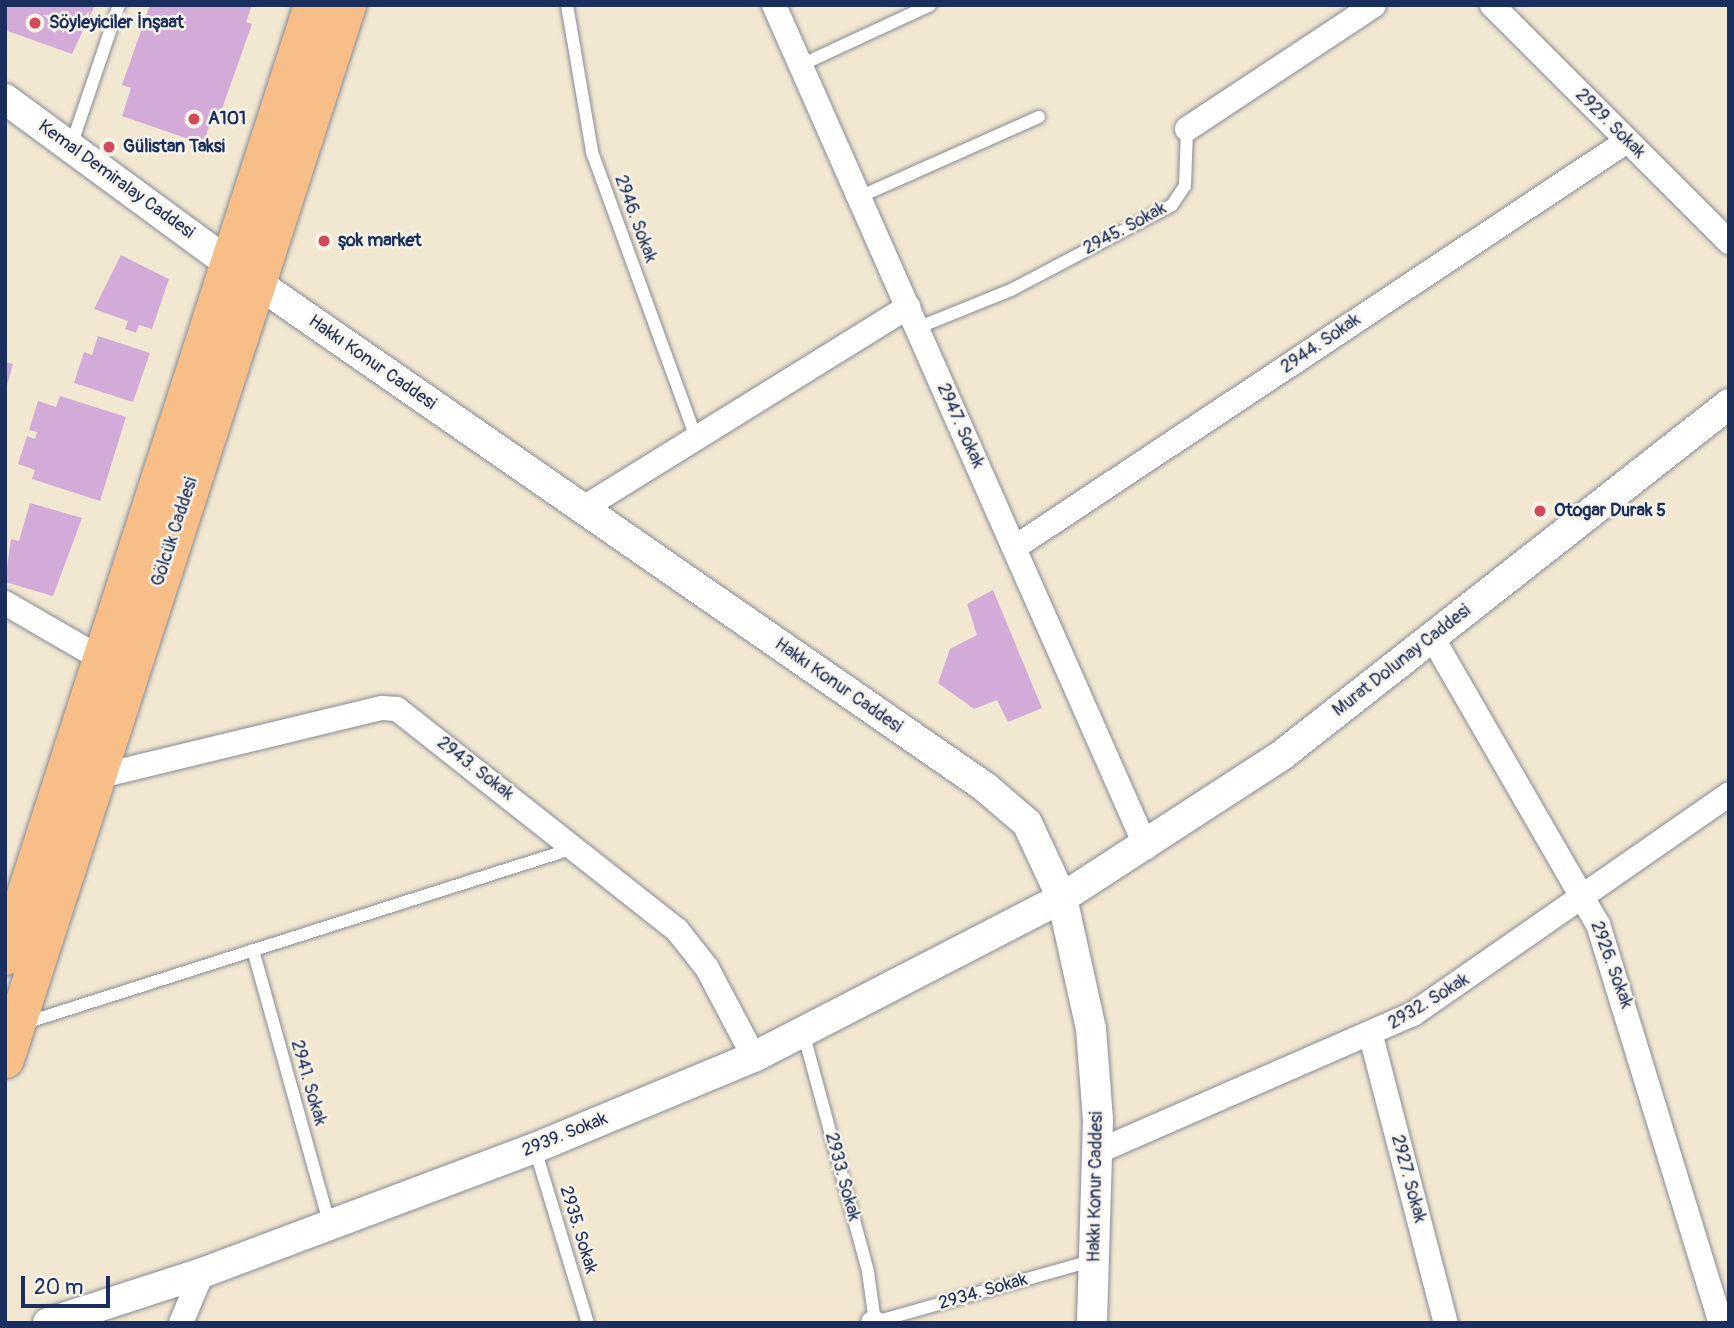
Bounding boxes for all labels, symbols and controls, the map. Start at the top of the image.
place label: Söyleyiciler İnşaat [49,12,184,34]
marker: Söyleyiciler İnşaat [27,15,43,31]
street label: 2929. Sokak [1571,85,1649,163]
place label: A101 [208,108,246,130]
marker: A101 [186,111,202,127]
street label: Kemal Demiralay Caddesi [34,116,198,244]
place label: Gülistan Taksi [123,136,225,158]
marker: Gülistan Taksi [101,139,117,155]
street label: 2946. Sokak [609,172,661,266]
street label: 2945. Sokak [1080,198,1170,260]
place label: şok market [338,230,422,252]
marker: şok market [316,233,332,249]
street label: 2944. Sokak [1277,309,1365,379]
street label: Hakkı Konur Caddesi [304,311,440,415]
street label: 2947. Sokak [932,380,988,472]
street label: Gölcük Caddesi [147,475,203,589]
place label: Otogar Durak 5 [1554,500,1666,522]
marker: Otogar Durak 5 [1532,503,1548,519]
street label: Murat Dolunay Caddesi [1329,600,1475,722]
street label: Hakkı Konur Caddesi [770,634,906,738]
street label: 2943. Sokak [432,732,518,806]
street label: 2926. Sokak [1585,918,1637,1012]
street label: 2932. Sokak [1385,969,1473,1035]
street label: 2941. Sokak [285,1038,331,1128]
street label: 2939. Sokak [519,1108,611,1162]
street label: Hakkı Konur Caddesi [1084,1111,1108,1263]
street label: 2933. Sokak [820,1130,864,1224]
street label: 2927. Sokak [1386,1133,1430,1225]
street label: 2935. Sokak [554,1184,602,1276]
scale bar [24,1262,114,1306]
street label: 2934. Sokak [936,1269,1030,1315]
text: 20 m [34,1274,83,1301]

